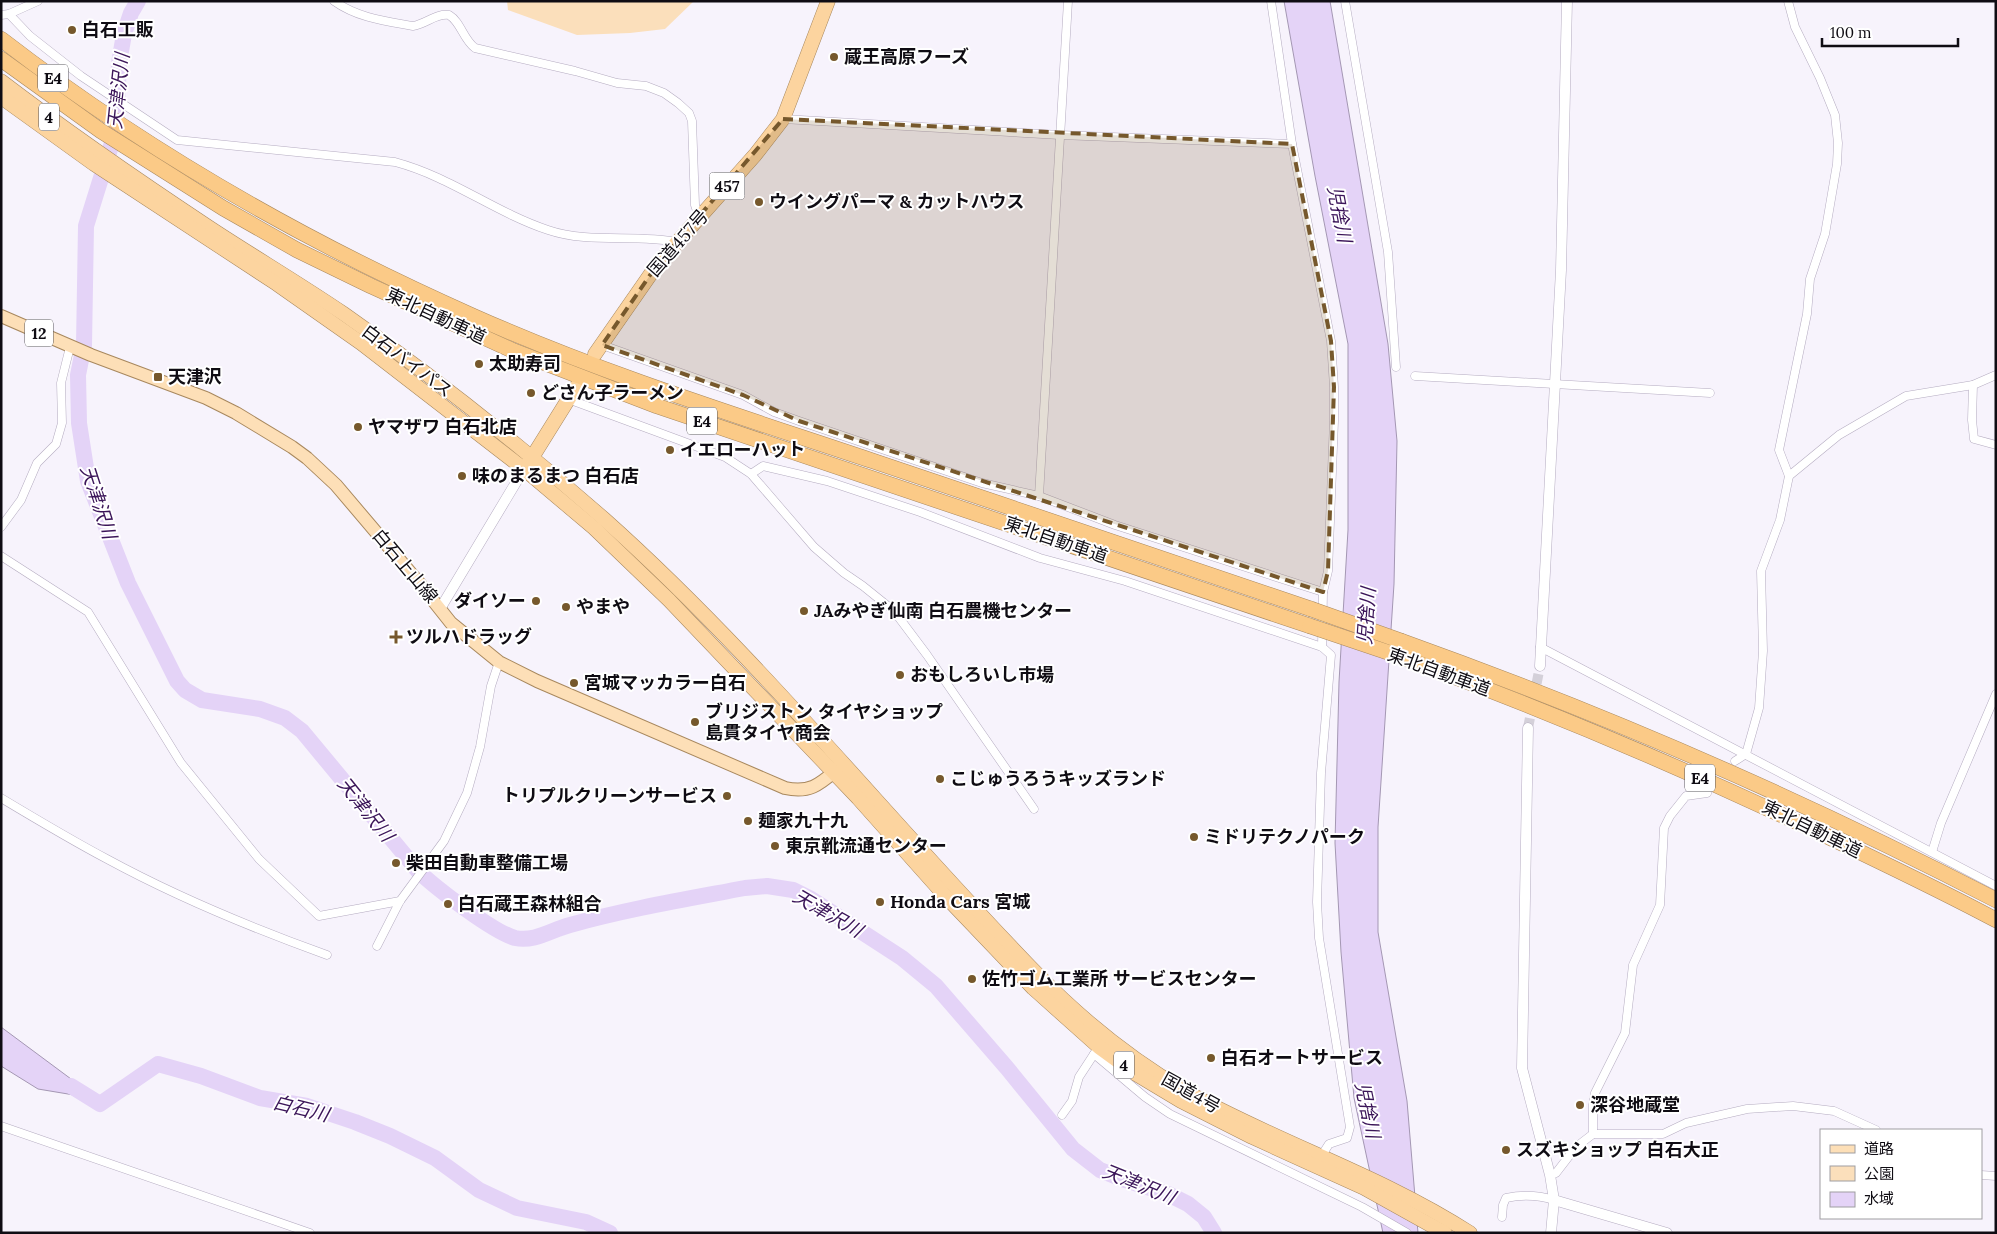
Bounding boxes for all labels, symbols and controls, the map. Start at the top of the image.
scale bar [1822,15,1958,47]
place label: 白石工販 [82,18,154,41]
text: 100 m [1830,23,1871,42]
marker: 白石工販 [66,24,78,36]
place label: 蔵王高原フーズ [844,45,969,68]
water label: 天津沢川 [102,50,134,130]
marker: 蔵王高原フーズ [828,51,840,63]
road number: E4 [38,64,68,92]
road number: 4 [39,104,59,130]
road number: 457 [710,172,744,200]
water label: 児捨川 [1323,184,1358,246]
place label: ウイングパーマ & カットハウス [769,190,1025,213]
marker: ウイングパーマ & カットハウス [753,196,765,208]
street label: 国道457号 [642,204,713,281]
street label: 東北自動車道 [382,282,490,349]
road number: 12 [25,319,53,346]
street label: 白石バイパス [357,319,457,402]
place label: 太助寿司 [489,352,561,375]
marker: 太助寿司 [473,358,485,370]
place label: 天津沢 [168,365,222,388]
marker: 天津沢 [152,371,164,383]
place label: どさん子ラーメン [541,381,684,404]
marker: どさん子ラーメン [525,387,537,399]
road number: E4 [687,408,717,434]
place label: ヤマザワ 白石北店 [368,415,517,438]
marker: ヤマザワ 白石北店 [352,421,364,433]
place label: イエローハット [680,438,805,461]
marker: イエローハット [664,444,676,456]
water label: 天津沢川 [76,462,123,544]
place label: 味のまるまつ 白石店 [472,464,639,487]
marker: 味のまるまつ 白石店 [456,470,468,482]
street label: 東北自動車道 [1001,511,1111,568]
street label: 白石上山線 [368,524,443,608]
water label: 児捨川 [1352,585,1380,645]
place label: ダイソー [454,589,526,612]
marker: ダイソー [530,595,542,607]
place label: やまや [576,595,630,618]
place label: JAみやぎ仙南 白石農機センター [814,599,1072,622]
marker: やまや [560,601,572,613]
marker: JAみやぎ仙南 白石農機センター [798,605,810,617]
place label: ツルハドラッグ [406,625,532,648]
marker: ツルハドラッグ [390,631,402,643]
street label: 東北自動車道 [1384,642,1494,701]
place label: おもしろいし市場 [910,663,1054,686]
marker: おもしろいし市場 [894,669,906,681]
place label: 宮城マッカラー白石 [584,671,746,694]
marker: 宮城マッカラー白石 [568,677,580,689]
place label: ブリジストン タイヤショップ 島貫タイヤ商会 [705,700,943,744]
marker: ブリジストン タイヤショップ 島貫タイヤ商会 [689,716,701,728]
road number: E4 [1685,764,1715,791]
place label: こじゅうろうキッズランド [950,767,1166,790]
water label: 天津沢川 [333,772,400,848]
marker: こじゅうろうキッズランド [934,773,946,785]
place label: トリプルクリーンサービス [502,784,717,807]
marker: トリプルクリーンサービス [721,790,733,802]
street label: 東北自動車道 [1759,795,1866,863]
place label: 麺家九十九 [758,809,848,832]
marker: 麺家九十九 [742,815,754,827]
place label: ミドリテクノパーク [1204,825,1365,848]
marker: ミドリテクノパーク [1188,831,1200,843]
place label: 東京靴流通センター [785,834,947,857]
marker: 東京靴流通センター [769,840,781,852]
place label: 柴田自動車整備工場 [406,851,568,874]
marker: 柴田自動車整備工場 [390,857,402,869]
water label: 天津沢川 [789,884,869,943]
place label: Honda Cars 宮城 [890,890,1030,913]
place label: 白石蔵王森林組合 [458,892,602,915]
marker: Honda Cars 宮城 [874,896,886,908]
marker: 白石蔵王森林組合 [442,898,454,910]
place label: 佐竹ゴム工業所 サービスセンター [982,967,1257,990]
marker: 佐竹ゴム工業所 サービスセンター [966,973,978,985]
place label: 白石オートサービス [1221,1046,1383,1069]
road number: 4 [1114,1052,1134,1078]
marker: 白石オートサービス [1205,1052,1217,1064]
street label: 国道4号 [1158,1067,1225,1118]
water label: 児捨川 [1350,1080,1386,1142]
water label: 白石川 [270,1089,333,1127]
place label: 深谷地蔵堂 [1590,1093,1680,1116]
marker: 深谷地蔵堂 [1574,1099,1586,1111]
legend [1820,1129,1982,1219]
place label: スズキショップ 白石大正 [1516,1138,1719,1161]
text: 道路 [1864,1139,1894,1158]
marker: スズキショップ 白石大正 [1500,1144,1512,1156]
water label: 天津沢川 [1099,1159,1181,1210]
text: 公園 [1864,1164,1894,1183]
text: 水域 [1864,1189,1894,1208]

